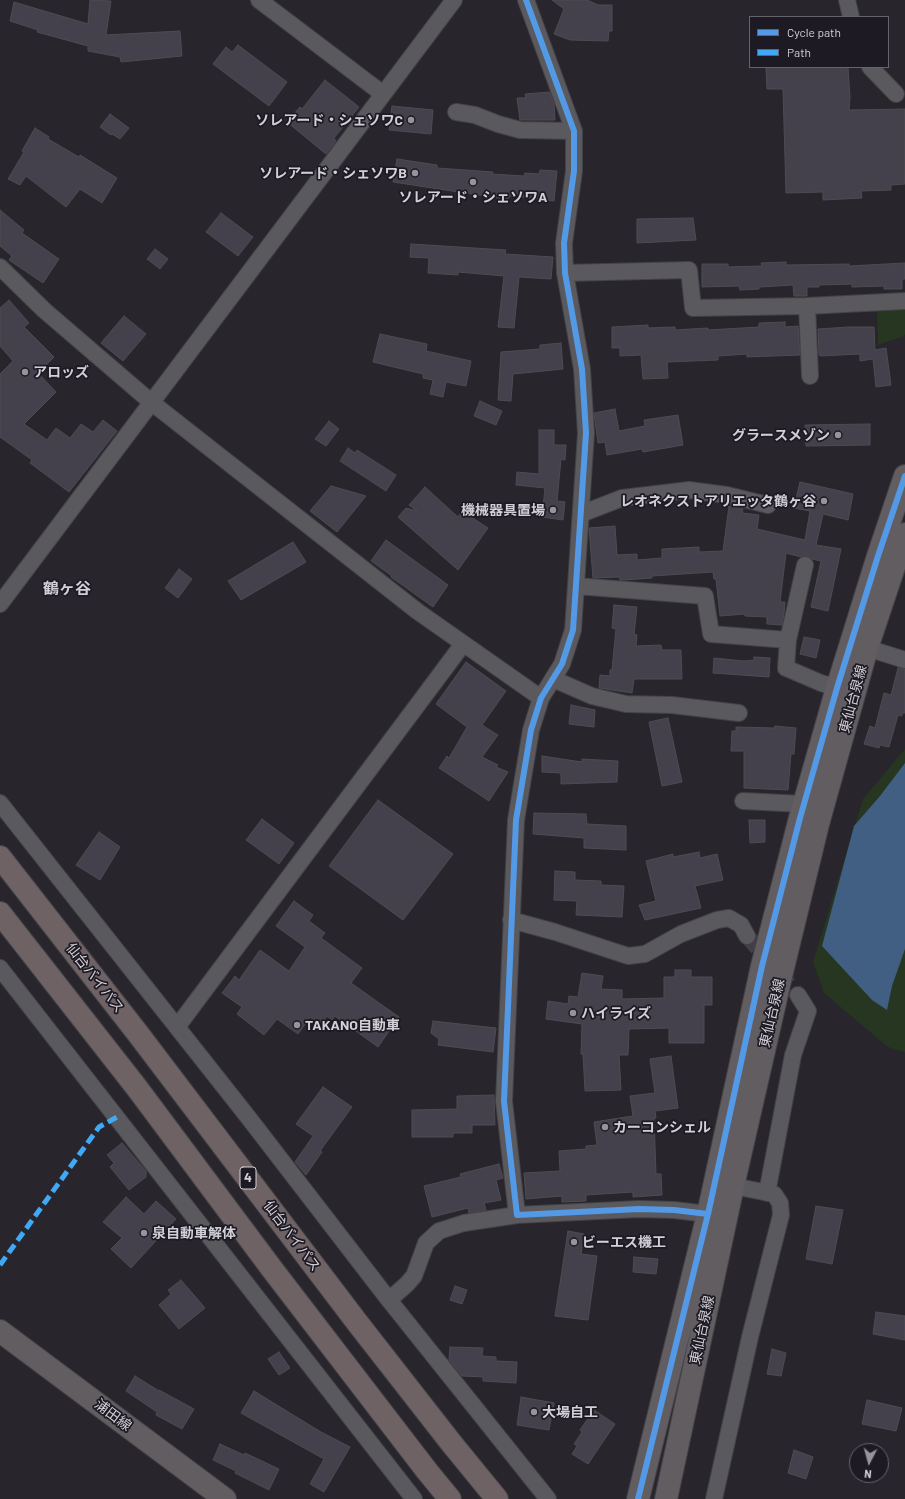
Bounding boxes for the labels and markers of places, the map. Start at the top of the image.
place label: ソレアード・シェソワC [255,112,403,128]
marker: ソレアード・シェソワC [406,115,416,125]
place label: ソレアード・シェソワB [259,165,407,181]
marker: ソレアード・シェソワB [410,168,420,178]
marker: ソレアード・シェソワA [468,177,478,187]
place label: ソレアード・シェソワA [399,189,547,205]
place label: アロッズ [33,364,89,380]
marker: アロッズ [20,367,30,377]
place label: グラースメゾン [732,427,830,443]
marker: グラースメゾン [833,430,843,440]
place label: レオネクストアリエッタ鶴ヶ谷 [620,493,816,509]
marker: レオネクストアリエッタ鶴ヶ谷 [819,496,829,506]
place label: 機械器具置場 [461,502,545,518]
marker: 機械器具置場 [548,505,558,515]
place label: ハイライズ [581,1005,651,1021]
marker: ハイライズ [568,1008,578,1018]
place label: TAKANO自動車 [305,1017,400,1033]
marker: TAKANO自動車 [292,1020,302,1030]
place label: カーコンシェル [613,1119,711,1135]
marker: カーコンシェル [600,1122,610,1132]
place label: 泉自動車解体 [152,1225,236,1241]
marker: 泉自動車解体 [139,1228,149,1238]
place label: ビーエス機工 [582,1234,666,1250]
marker: ビーエス機工 [569,1237,579,1247]
place label: 大場自工 [542,1404,598,1420]
marker: 大場自工 [529,1407,539,1417]

